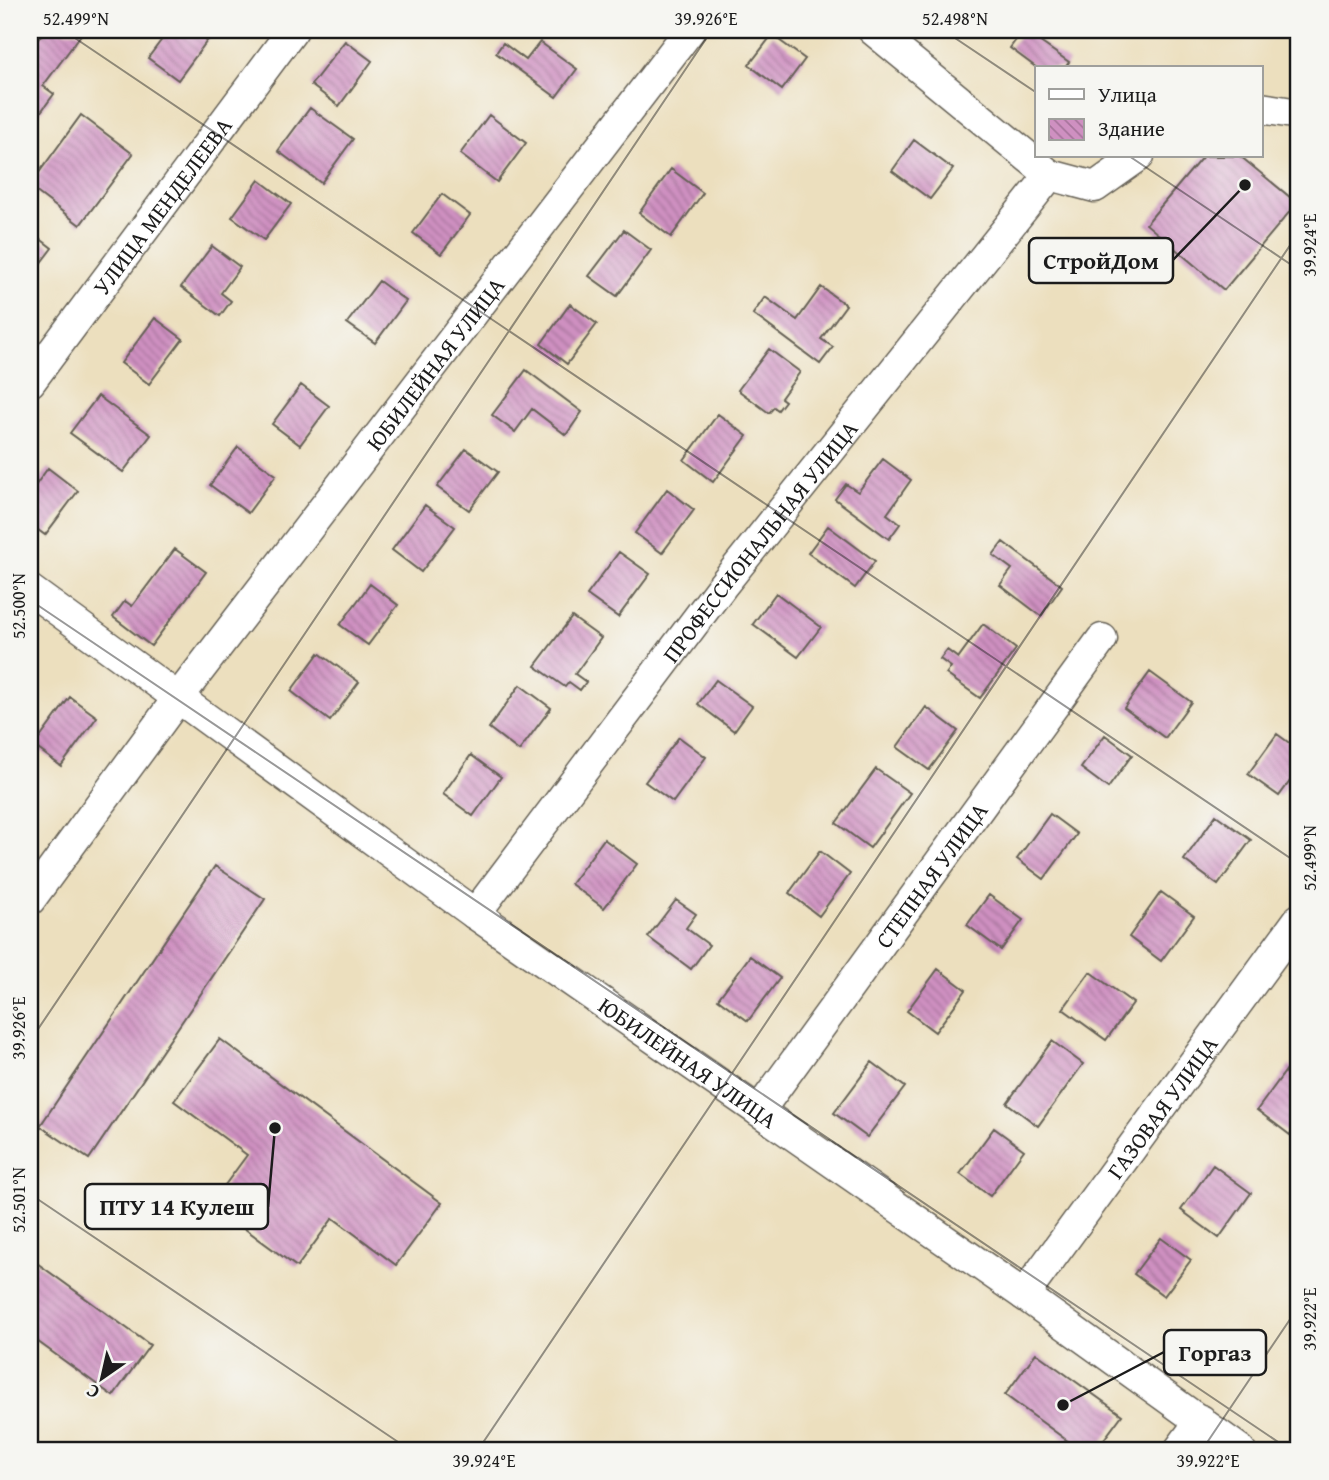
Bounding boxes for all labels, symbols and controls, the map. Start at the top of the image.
text: 52.499°N [43,5,109,32]
text: 39.926°E [674,5,738,32]
text: 52.498°N [922,5,988,32]
legend [1035,66,1262,158]
text: Улица [1098,79,1157,110]
street label: УЛИЦА МЕНДЕЛЕЕВА [84,110,239,301]
text: Здание [1098,113,1165,144]
text: 39.924°E [1296,213,1323,277]
callout: СтройДом [1029,238,1173,283]
text: СтройДом [1043,243,1159,278]
street label: ЮБИЛЕЙНАЯ УЛИЦА [357,270,512,457]
street label: ПРОФЕССИОНАЛЬНАЯ УЛИЦА [654,413,865,669]
text: 52.500°N [5,573,32,639]
street label: СТЕПНАЯ УЛИЦА [867,795,995,954]
text: 52.499°N [1296,825,1323,891]
street label: ЮБИЛЕЙНАЯ УЛИЦА [592,988,784,1136]
text: 39.926°E [5,996,32,1060]
street label: ГАЗОВАЯ УЛИЦА [1098,1029,1225,1185]
text: 52.501°N [5,1167,32,1233]
callout: ПТУ 14 Кулеш [85,1184,268,1229]
text: ПТУ 14 Кулеш [100,1189,255,1224]
text: 39.922°E [1296,1287,1323,1351]
callout: Горгаз [1164,1330,1266,1375]
text: Горгаз [1178,1335,1252,1370]
north arrow [66,1344,136,1414]
text: С [80,1377,105,1407]
text: 39.924°E [452,1447,516,1474]
text: 39.922°E [1176,1447,1240,1474]

